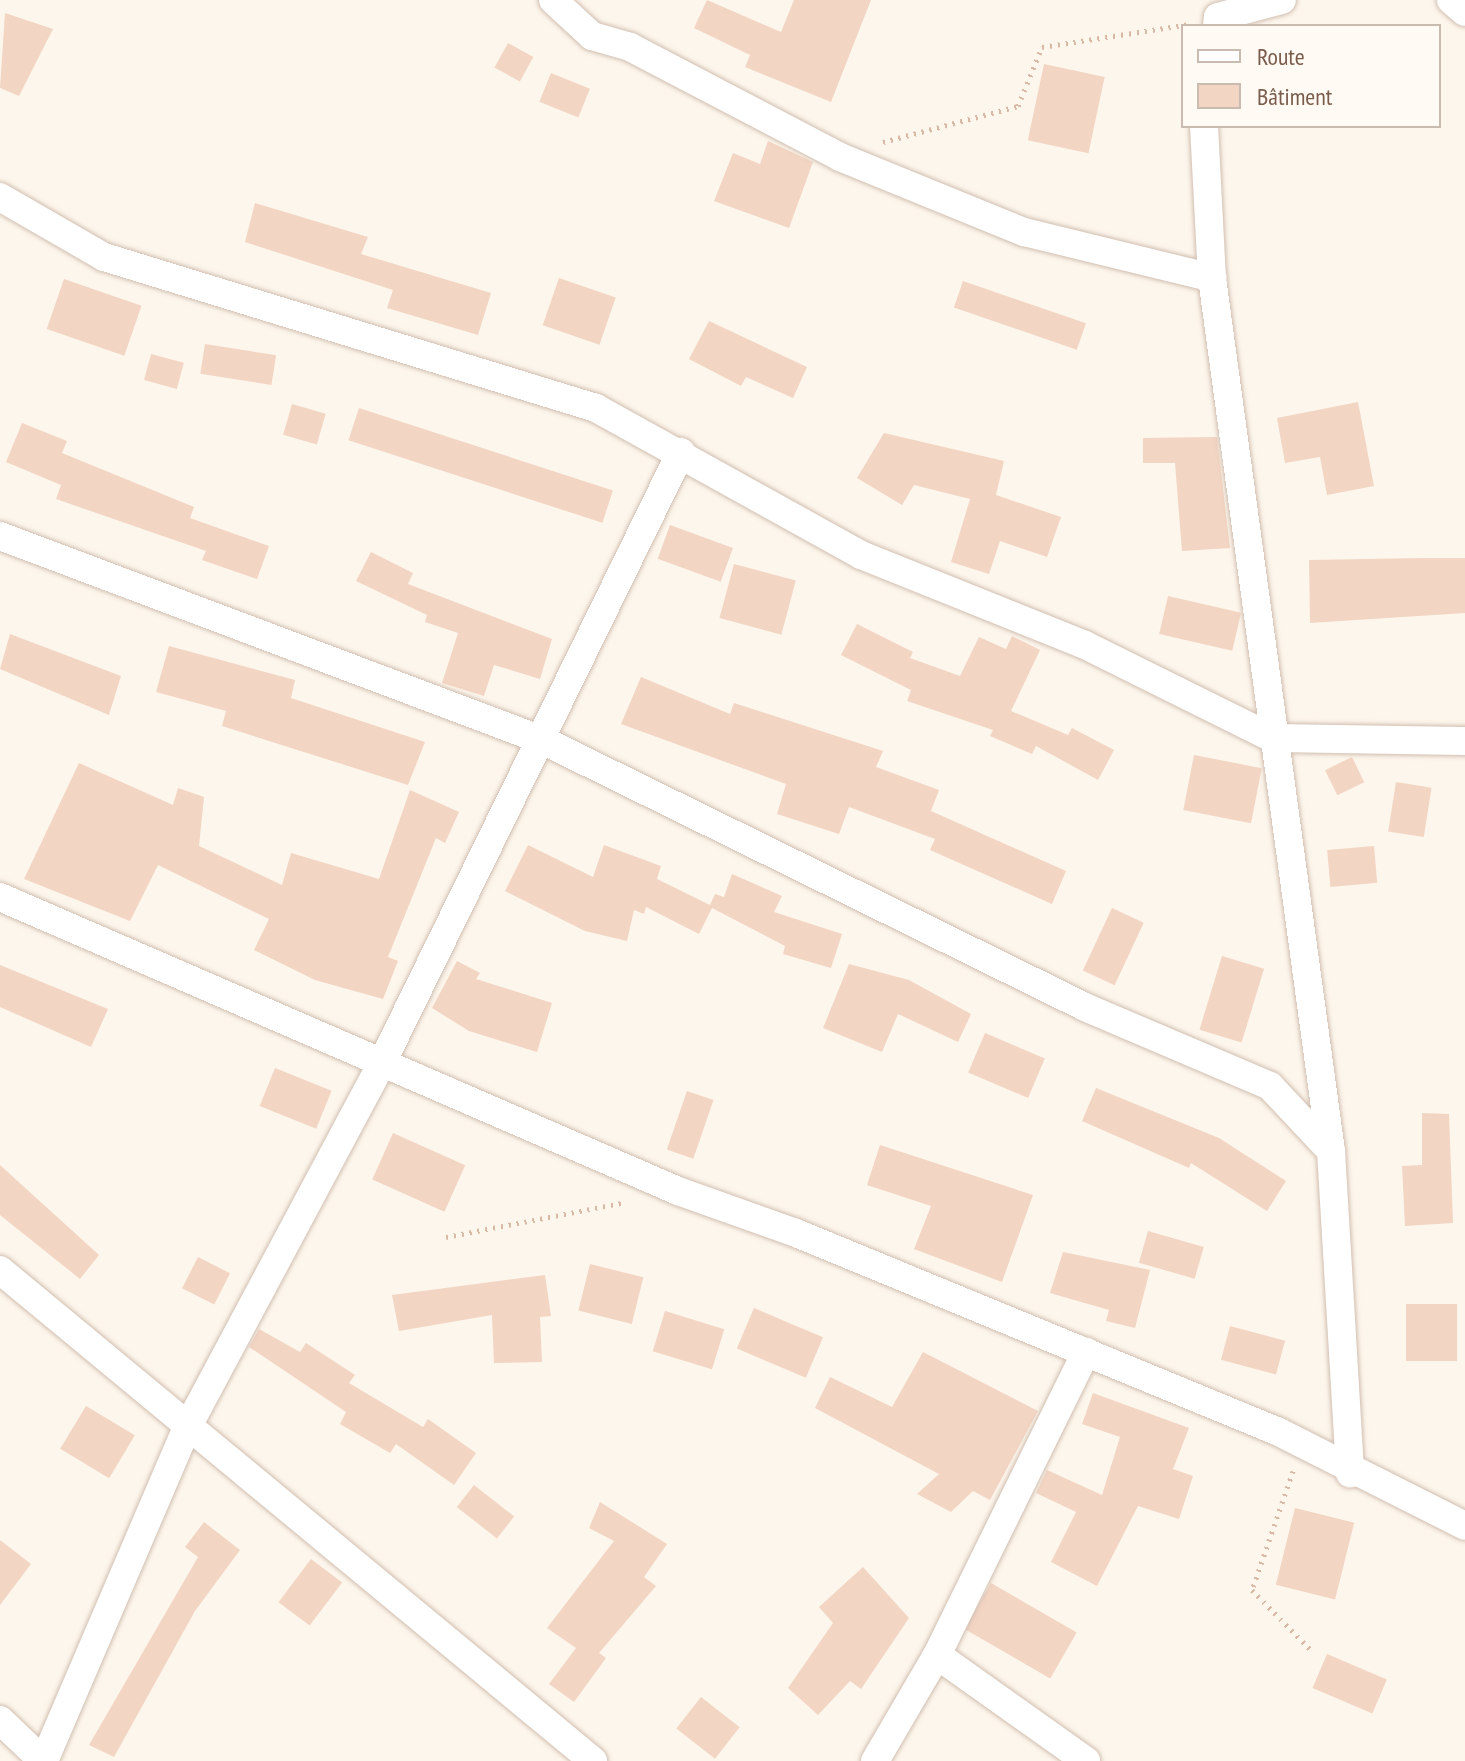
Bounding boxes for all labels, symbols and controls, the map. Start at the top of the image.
legend [1181,24,1441,128]
text: Route [1257,41,1305,72]
text: Bâtiment [1257,81,1332,112]

